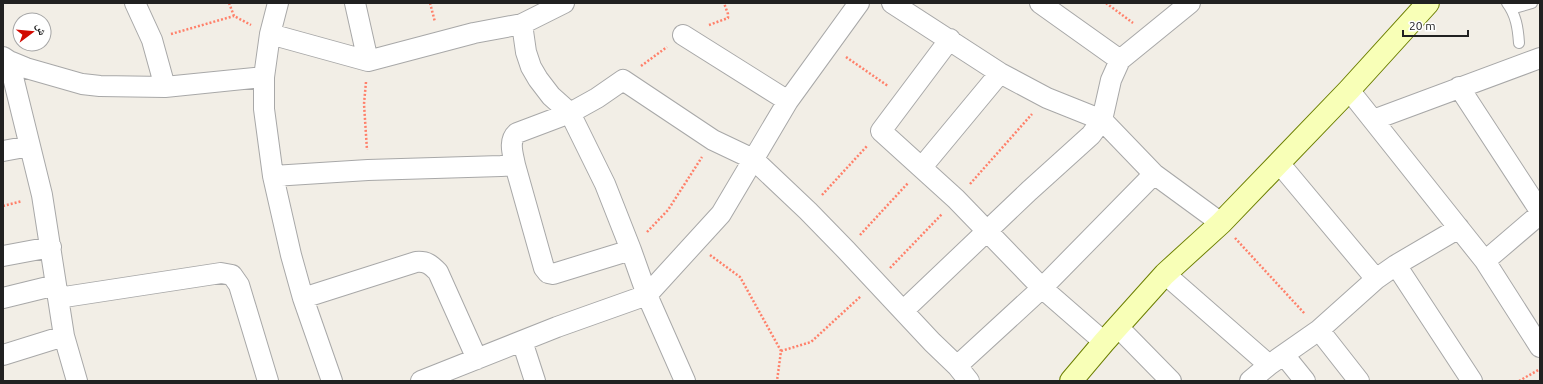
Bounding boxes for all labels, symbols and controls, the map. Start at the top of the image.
north arrow [12,12,52,52]
scale bar [1403,12,1468,38]
text: 20 m [1409,19,1436,32]
text: ش [32,22,49,37]

